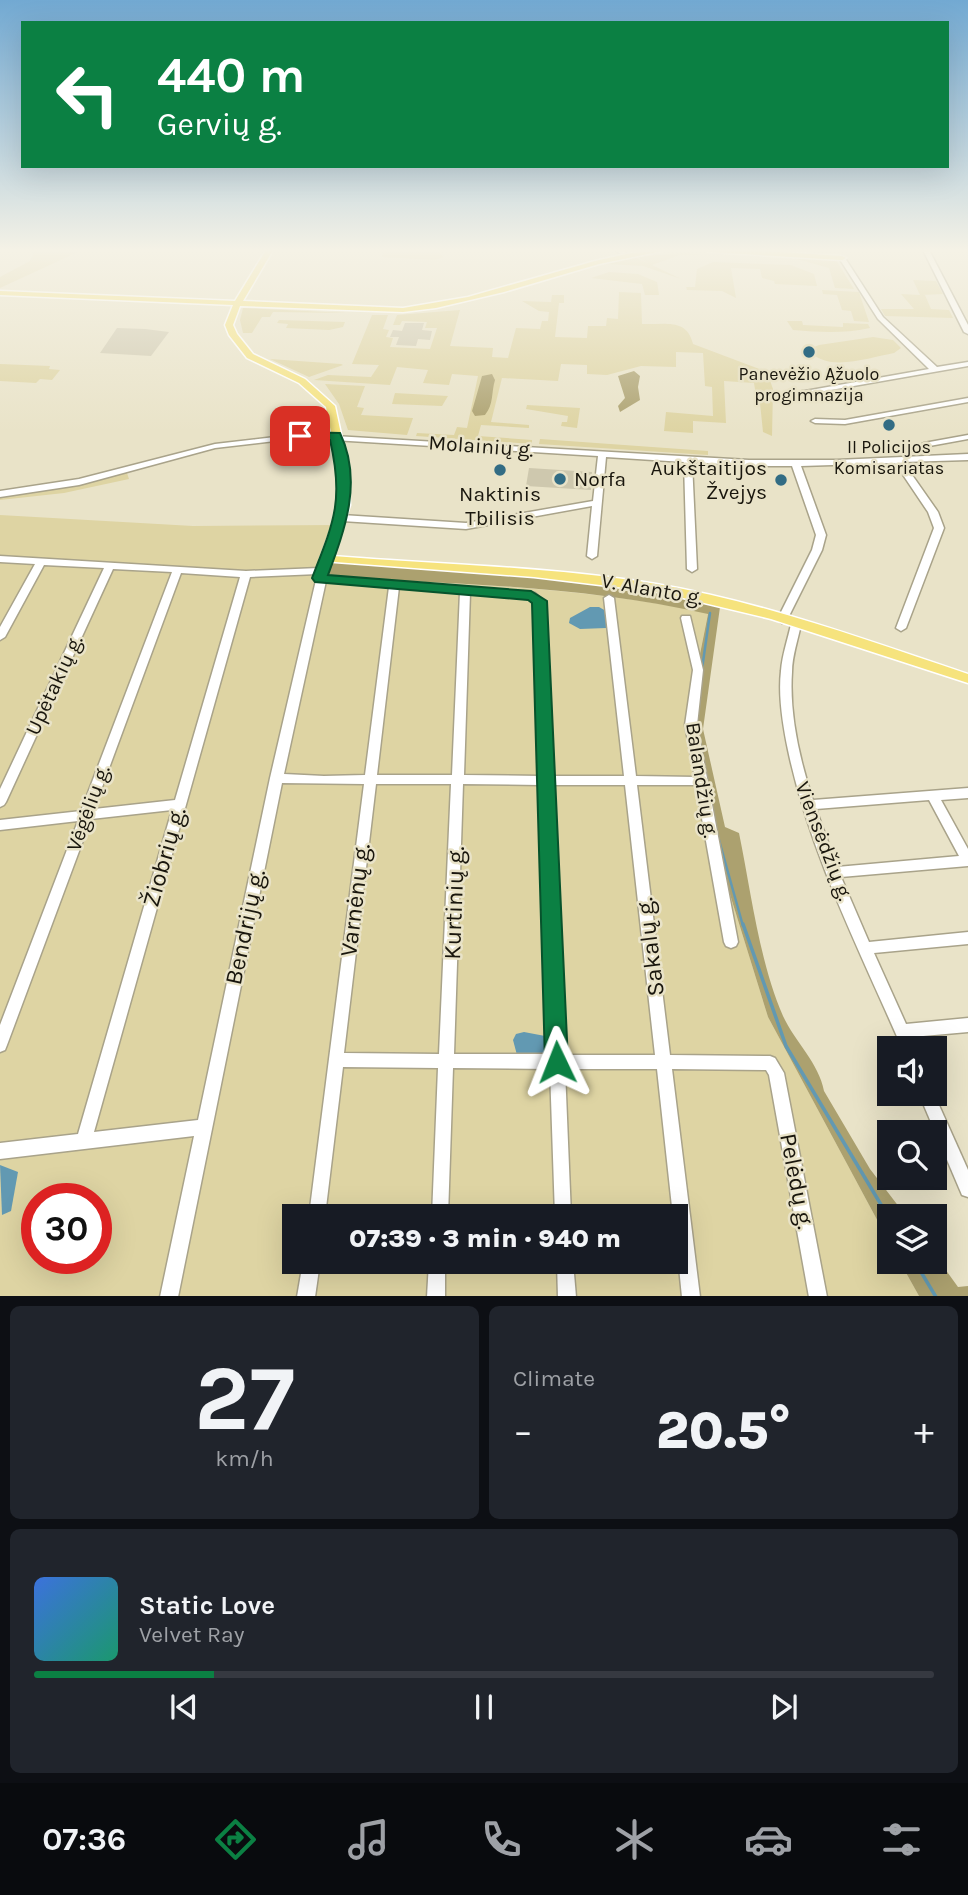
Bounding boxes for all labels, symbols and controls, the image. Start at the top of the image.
text: 440 m [157,47,305,104]
icon: left [42,49,133,140]
text: Gervių g. [157,106,282,143]
marker: Panevėžio Ąžuolo progimnazija [801,344,817,360]
place label: Panevėžio Ąžuolo progimnazija [739,363,879,406]
pin [270,406,330,466]
icon: arrive [281,417,319,455]
marker: II Policijos Komisariatas [881,417,897,433]
street label: Molainių g. [428,430,535,462]
place label: II Policijos Komisariatas [834,436,944,479]
place label: Aukštaitijos Žvejys [650,456,767,504]
marker: Naktinis Tbilisis [492,462,508,478]
place label: Norfa [574,467,626,491]
marker: Norfa [552,471,568,487]
marker: Aukštaitijos Žvejys [773,472,789,488]
place label: Naktinis Tbilisis [459,482,541,530]
street label: V. Alanto g. [599,568,705,610]
street label: Upėtakių g. [20,631,88,739]
street label: Balandžių g. [681,720,723,840]
street label: Vėgėlių g. [61,761,115,854]
street label: Viensėdžių g. [790,778,858,904]
street label: Žiobrių g. [136,804,192,910]
street label: Varnėnų g. [334,842,376,958]
street label: Kurtinių g. [438,846,470,960]
street label: Bendrijų g. [219,867,271,987]
street label: Sakalų g. [630,896,670,998]
position arrow [520,1025,594,1099]
map controls [877,1036,947,1274]
button: sound [877,1036,947,1106]
button: search [877,1120,947,1190]
street label: Pelėdų g. [774,1131,820,1231]
speed limit sign: 30 [21,1183,112,1274]
button: layers [877,1204,947,1274]
text: 07:39 · 3 min · 940 m [349,1223,621,1254]
text: 27 [194,1346,295,1452]
text: Climate [513,1365,595,1392]
text: 20.5° [656,1400,791,1461]
text: − [513,1409,533,1454]
text: + [914,1409,934,1454]
text: km/h [215,1445,274,1472]
text: Static Love [139,1590,275,1621]
text: Velvet Ray [139,1621,244,1648]
icon: previous [165,1688,203,1726]
icon: pause [465,1688,503,1726]
icon: next [765,1688,803,1726]
icon: directions [211,1815,260,1864]
icon: music [344,1815,393,1864]
icon: phone [477,1815,526,1864]
icon: climate [610,1815,659,1864]
icon: car [744,1815,793,1864]
icon: filters [877,1815,926,1864]
text: 07:36 [42,1821,126,1858]

